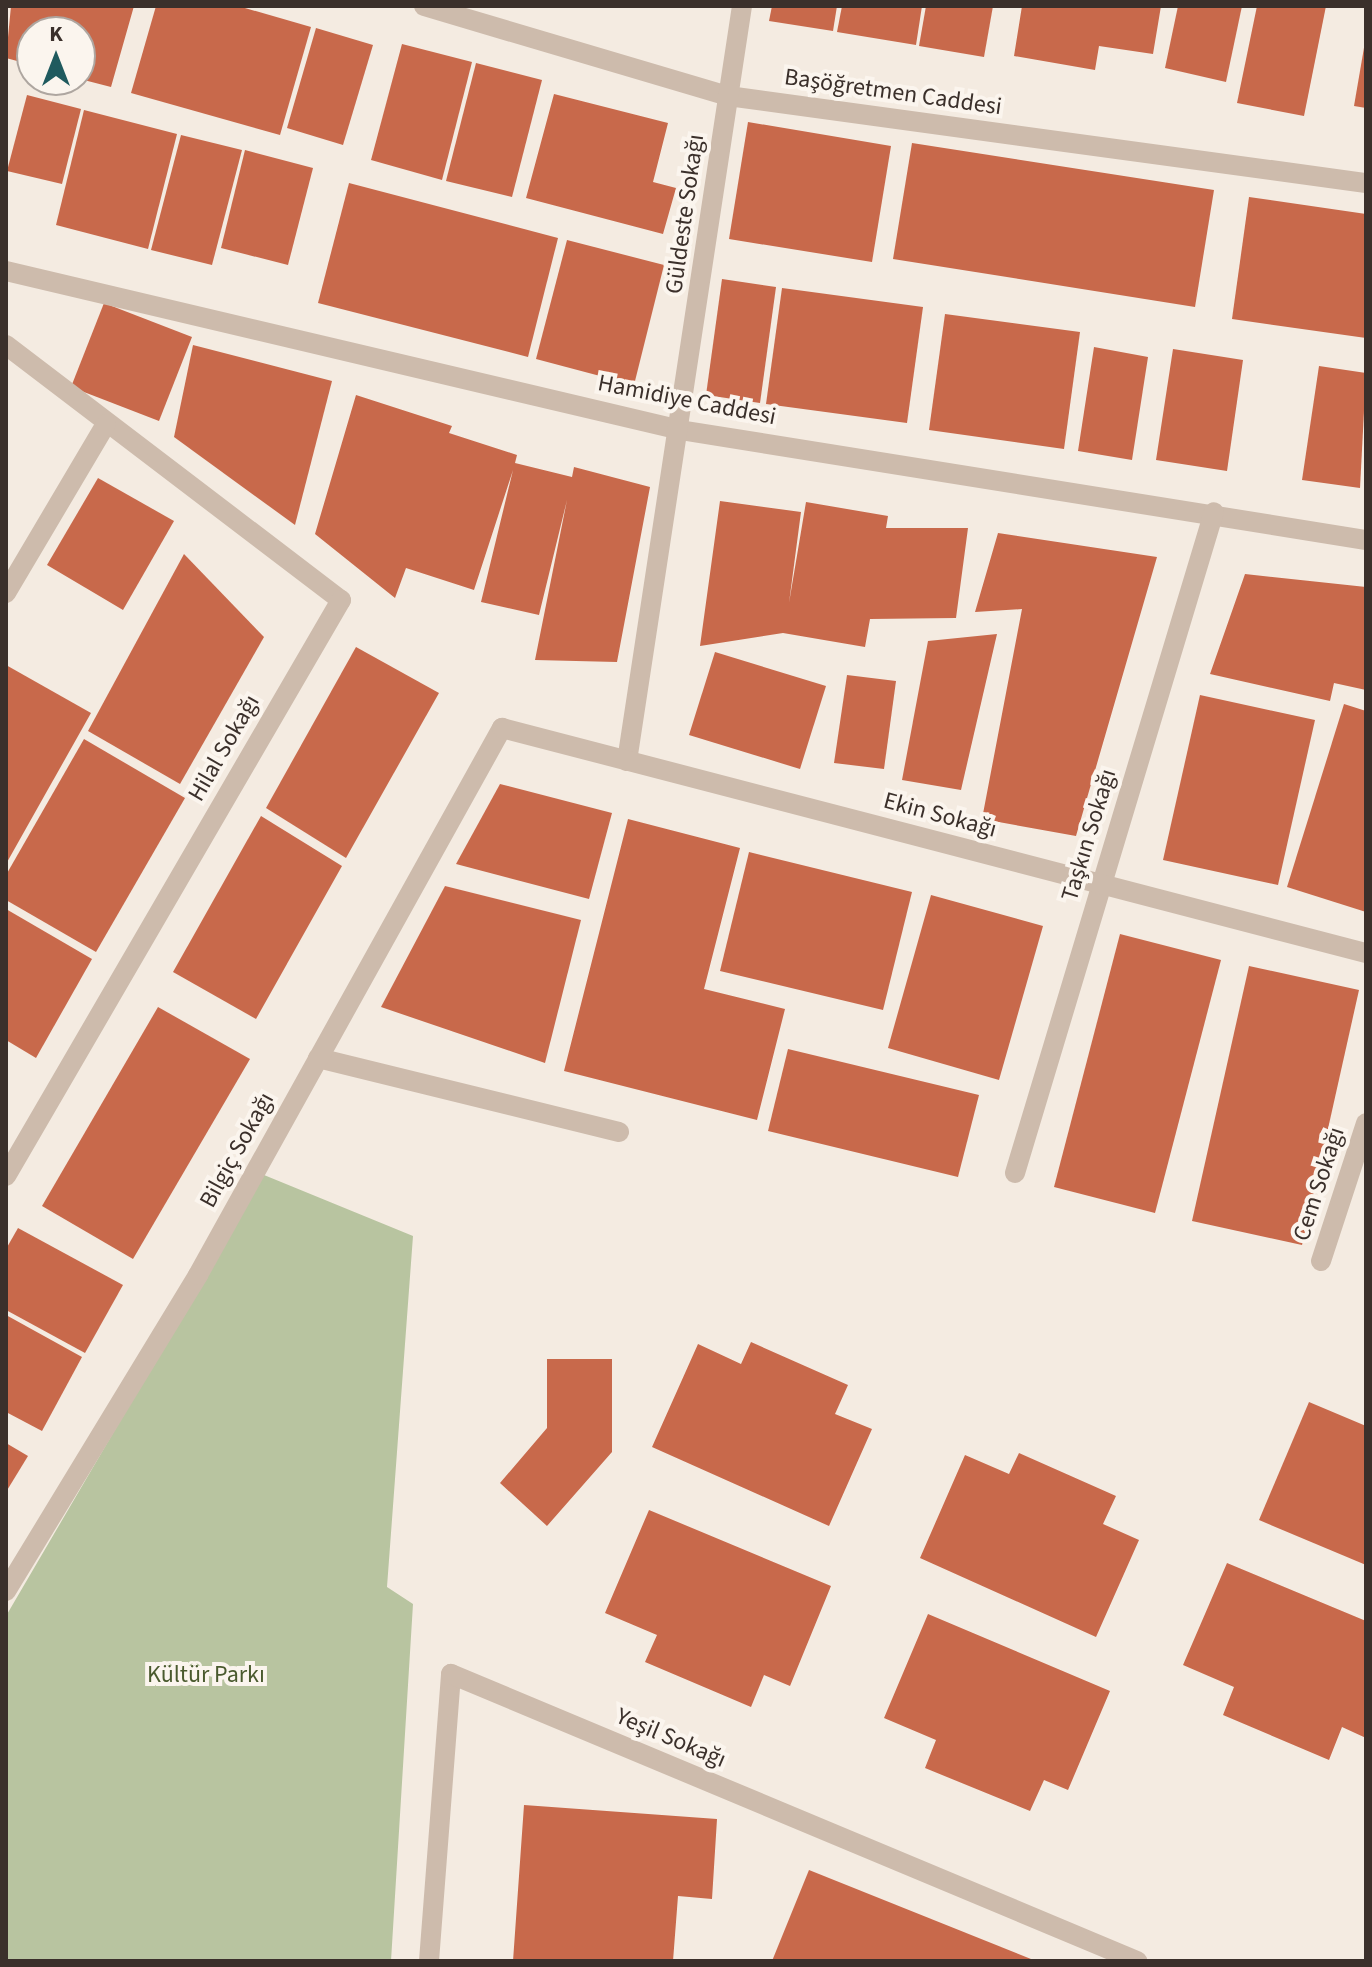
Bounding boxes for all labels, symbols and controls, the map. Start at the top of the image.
north arrow [16,16,96,96]
text: K [49,18,63,50]
street label: Başöğretmen Caddesi [782,62,1004,122]
street label: Güldeste Sokağı [660,132,710,296]
street label: Hamidiye Caddesi [595,369,779,431]
street label: Hilal Sokağı [182,690,266,806]
street label: Taşkın Sokağı [1055,765,1123,905]
street label: Ekin Sokağı [880,786,1000,844]
street label: Bilgiç Sokağı [194,1087,280,1213]
street label: Cem Sokağı [1287,1123,1351,1245]
park label: Kültür Parkı [147,1661,265,1689]
street label: Yeşil Sokağı [612,1702,730,1774]

